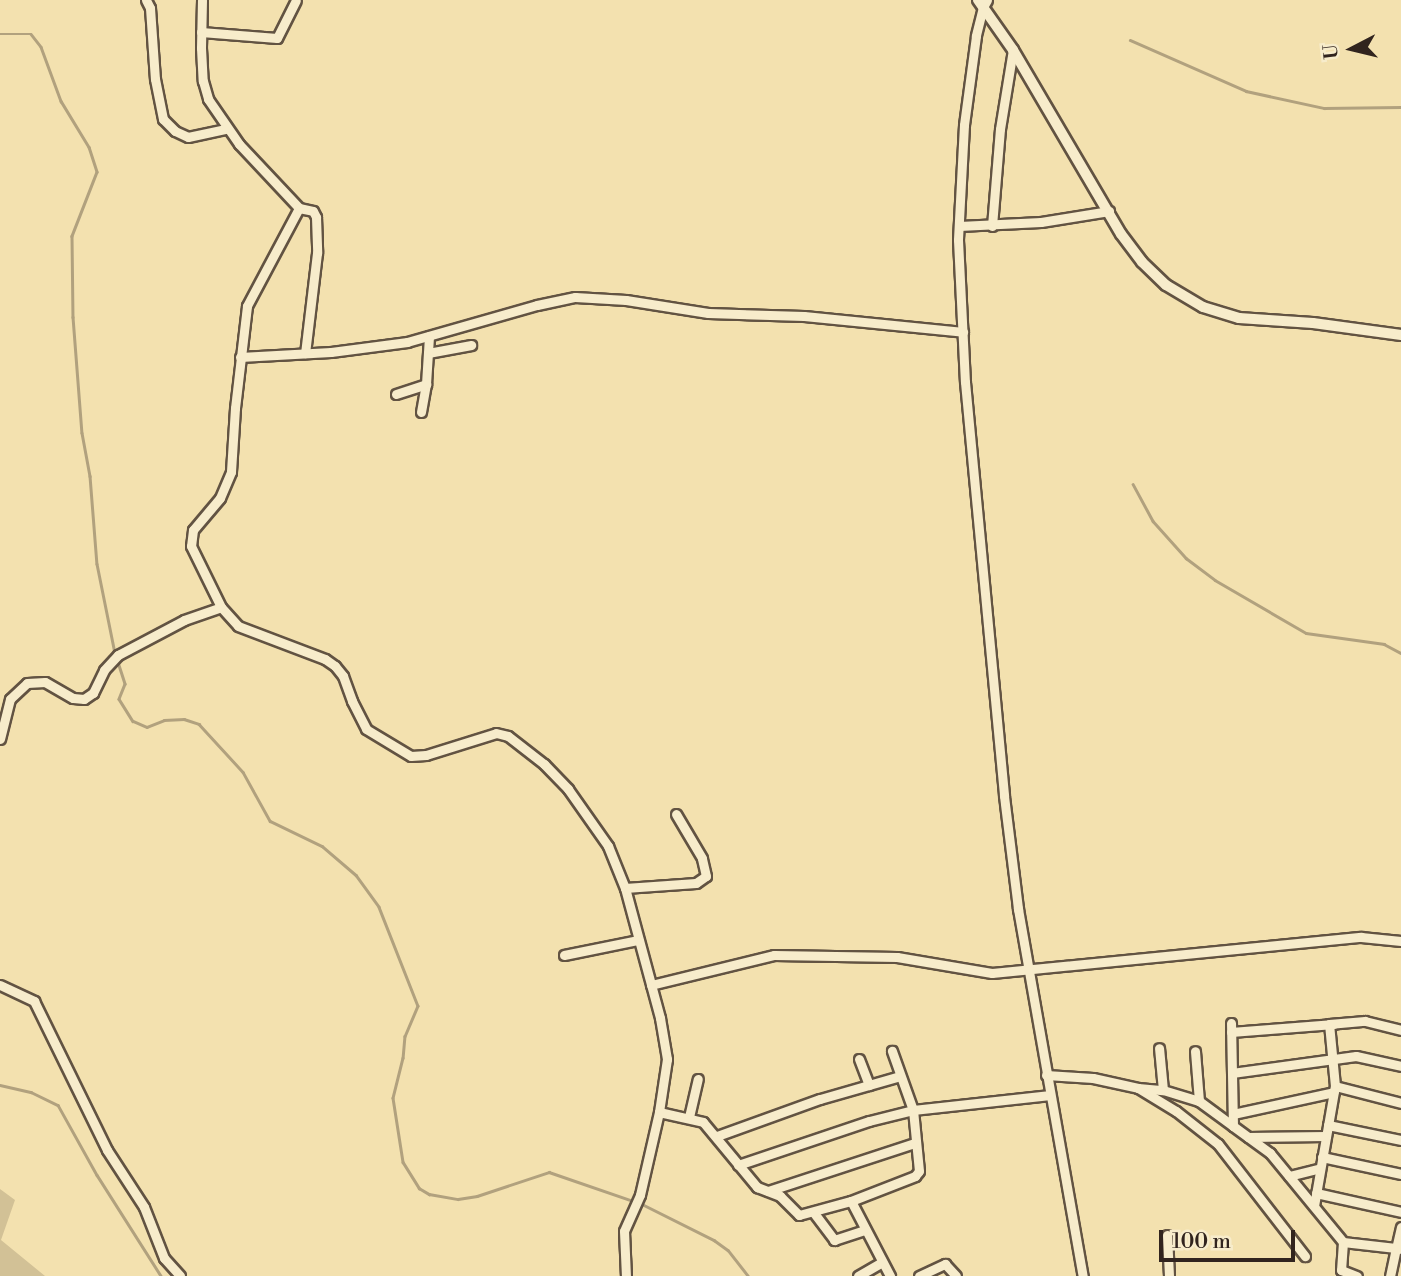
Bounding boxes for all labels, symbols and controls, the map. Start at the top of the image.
north arrow [1317,14,1387,84]
text: U [1318,43,1344,60]
scale bar [1163,1216,1300,1260]
text: 100 m [1172,1229,1231,1255]

